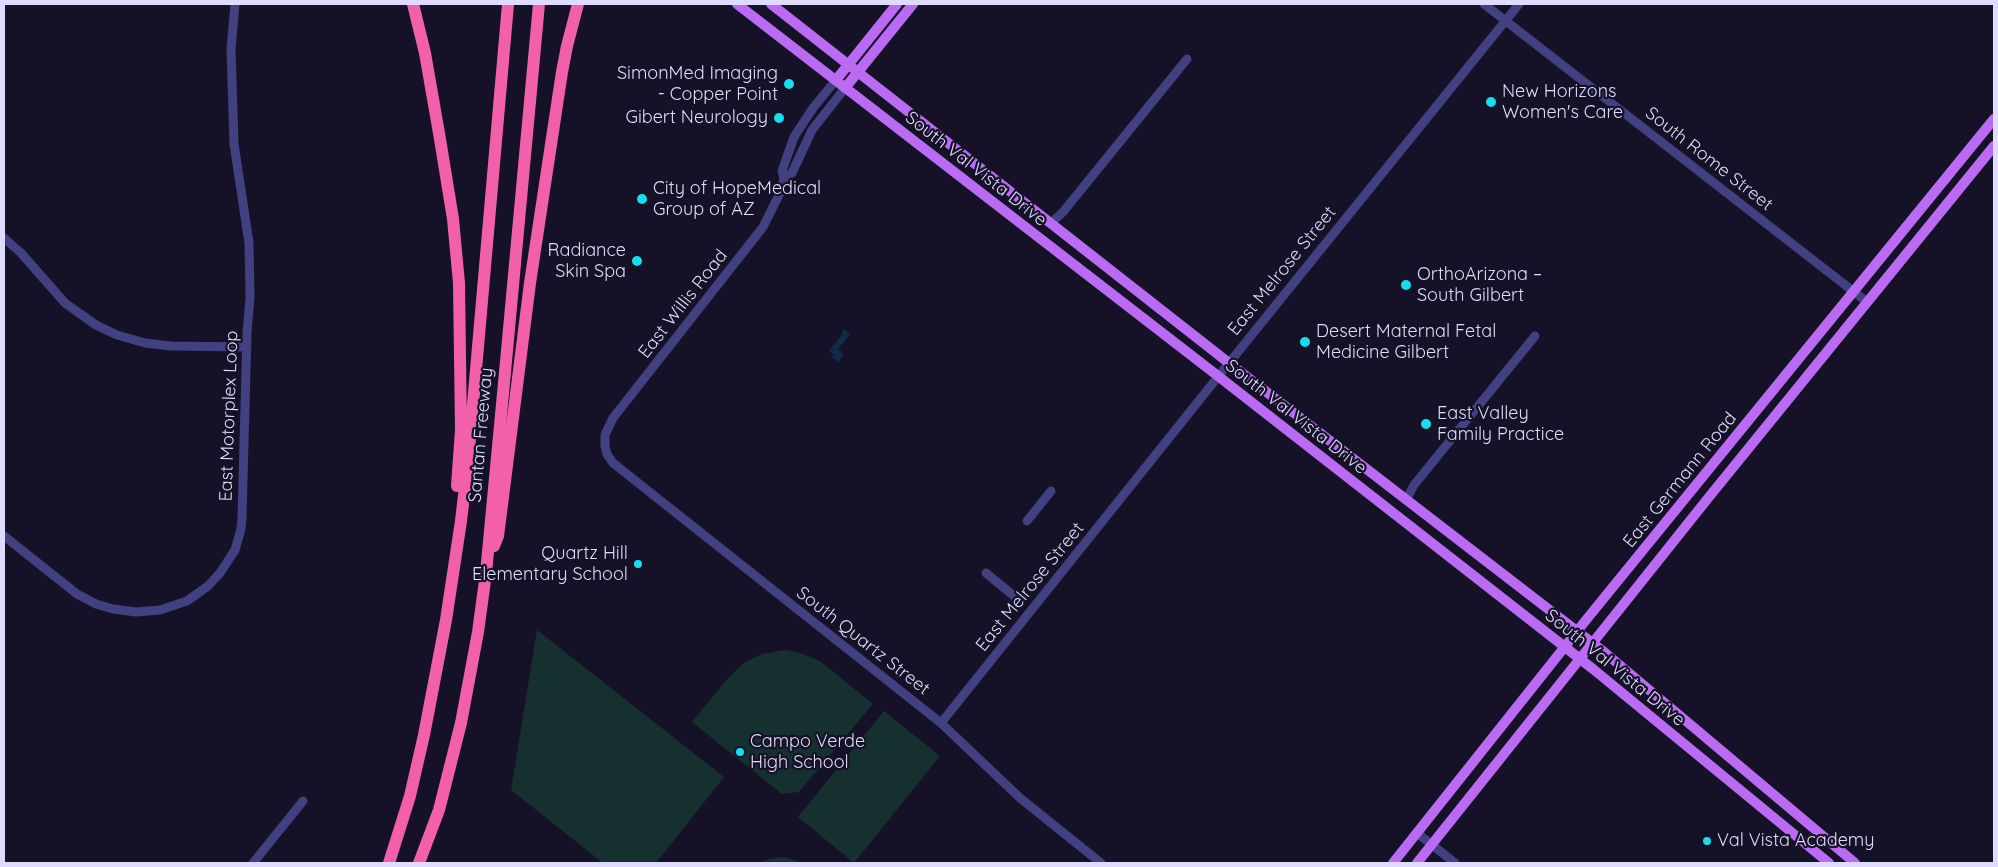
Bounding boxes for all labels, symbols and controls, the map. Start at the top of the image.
place label: SimonMed Imaging - Copper Point [617,63,778,106]
marker: SimonMed Imaging - Copper Point [782,77,796,91]
place label: New Horizons Women's Care [1502,81,1623,124]
marker: New Horizons Women's Care [1484,95,1498,109]
street label: South Rome Street [1641,102,1777,216]
place label: Gibert Neurology [625,107,768,129]
street label: South Val Vista Drive [901,107,1051,231]
marker: Gibert Neurology [772,111,786,125]
place label: City of HopeMedical Group of AZ [653,178,821,220]
marker: City of HopeMedical Group of AZ [635,192,649,206]
street label: East Melrose Street [1223,202,1341,340]
place label: Radiance Skin Spa [547,240,626,282]
street label: East Willis Road [634,245,732,363]
marker: Radiance Skin Spa [630,254,644,268]
place label: OrthoArizona – South Gilbert [1417,264,1542,306]
marker: OrthoArizona – South Gilbert [1399,278,1413,292]
place label: Desert Maternal Fetal Medicine Gilbert [1316,321,1496,364]
street label: East Motorplex Loop [215,330,243,502]
marker: Desert Maternal Fetal Medicine Gilbert [1298,335,1312,349]
street label: South Val Vista Drive [1221,355,1371,479]
street label: Santan Freeway [464,367,498,503]
place label: East Valley Family Practice [1437,403,1564,446]
street label: East Germann Road [1619,408,1741,552]
marker: East Valley Family Practice [1419,417,1433,431]
street label: East Melrose Street [971,518,1089,656]
place label: Quartz Hill Elementary School [472,543,628,586]
marker: Quartz Hill Elementary School [632,558,644,570]
street label: South Quartz Street [792,582,934,700]
street label: South Val Vista Drive [1541,605,1689,731]
place label: Campo Verde High School [750,731,865,774]
marker: Campo Verde High School [734,746,746,758]
place label: Val Vista Academy [1717,830,1874,852]
marker: Val Vista Academy [1701,835,1713,847]

